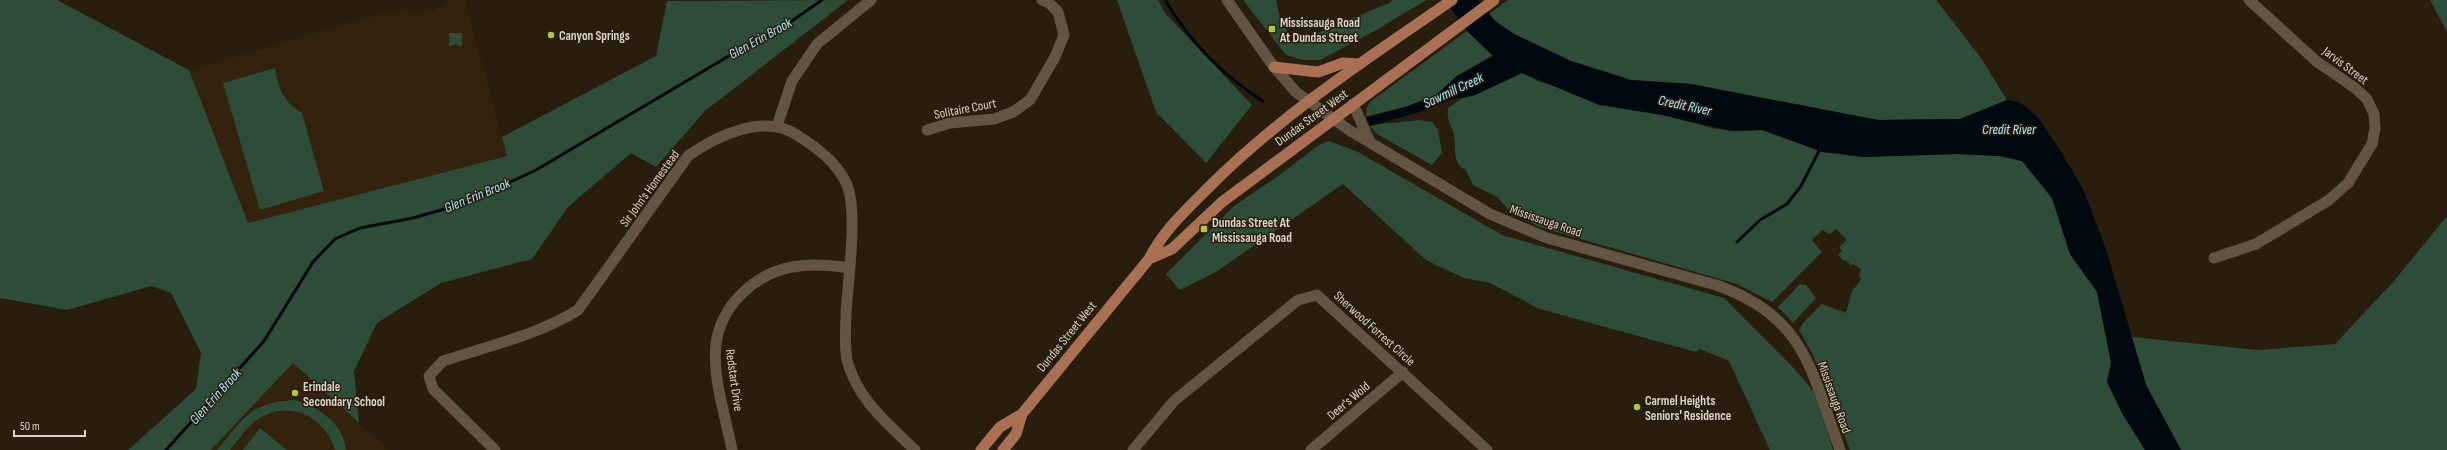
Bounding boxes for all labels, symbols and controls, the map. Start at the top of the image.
water label: Glen Erin Brook [726,14,795,63]
place label: Mississauga Road At Dundas Street [1279,15,1360,46]
marker: Mississauga Road At Dundas Street [1267,24,1277,34]
place label: Canyon Springs [559,28,630,44]
marker: Canyon Springs [546,30,556,40]
street label: Jarvis Street [2319,43,2371,88]
water label: Sawmill Creek [1420,69,1487,112]
street label: Dundas Street West [1272,86,1351,150]
water label: Credit River [1657,92,1714,120]
street label: Solitaire Court [933,95,998,123]
water label: Credit River [1982,121,2037,138]
street label: Sir John's Homestead [617,147,683,230]
water label: Glen Erin Brook [442,174,513,216]
street label: Mississauga Road [1508,201,1584,241]
place label: Dundas Street At Mississauga Road [1212,215,1292,246]
marker: Dundas Street At Mississauga Road [1199,224,1209,234]
street label: Sherwood Forrest Circle [1330,288,1418,370]
street label: Dundas Street West [1033,298,1100,375]
street label: Redstart Drive [722,348,746,412]
street label: Mississauga Road [1814,359,1854,435]
water label: Glen Erin Brook [186,364,245,428]
street label: Deer's Wold [1324,378,1373,423]
place label: Erindale Secondary School [303,379,385,410]
marker: Erindale Secondary School [290,388,300,398]
place label: Carmel Heights Seniors' Residence [1645,393,1732,424]
marker: Carmel Heights Seniors' Residence [1632,402,1642,412]
scale bar [14,412,85,438]
text: 50 m [20,419,40,434]

